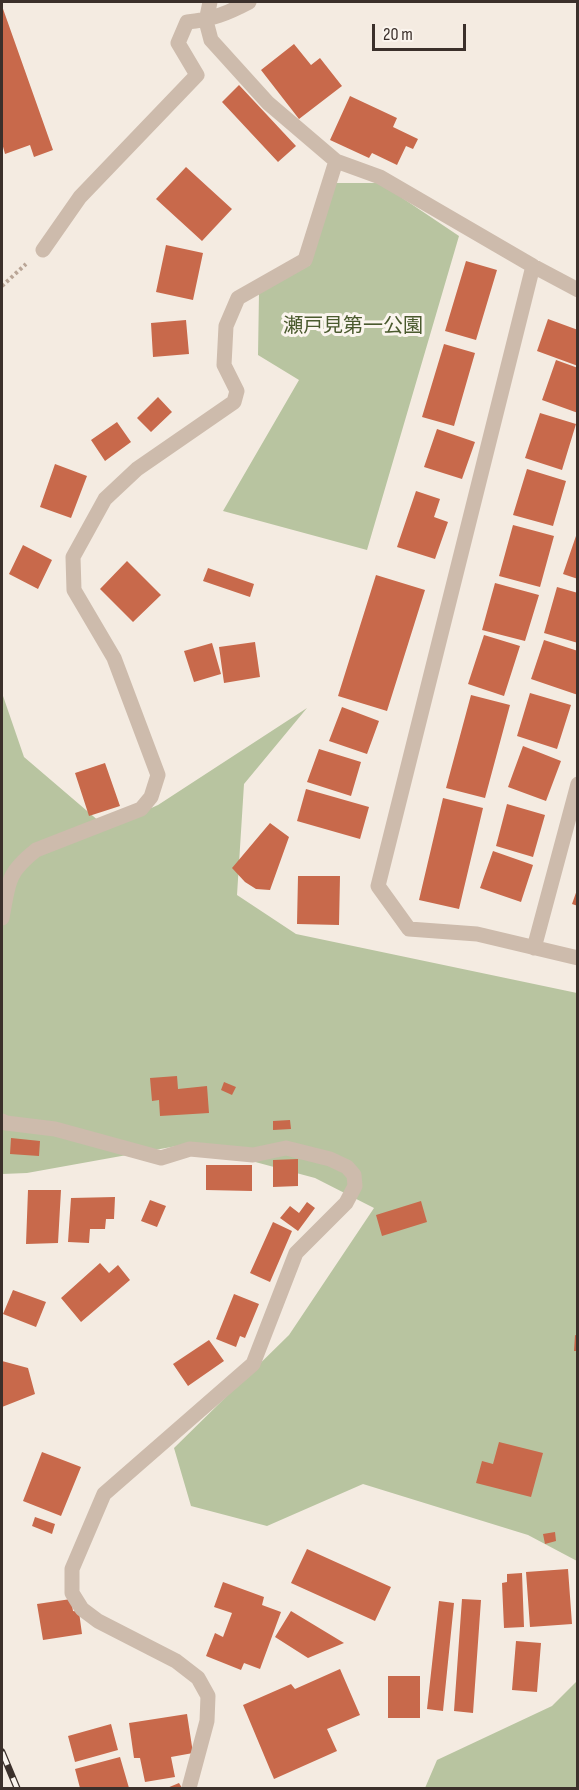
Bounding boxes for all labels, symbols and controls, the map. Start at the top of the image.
scale bar [375,12,470,50]
text: 20 m [383,24,413,45]
park label: 瀬戸見第一公園 [283,315,423,339]

